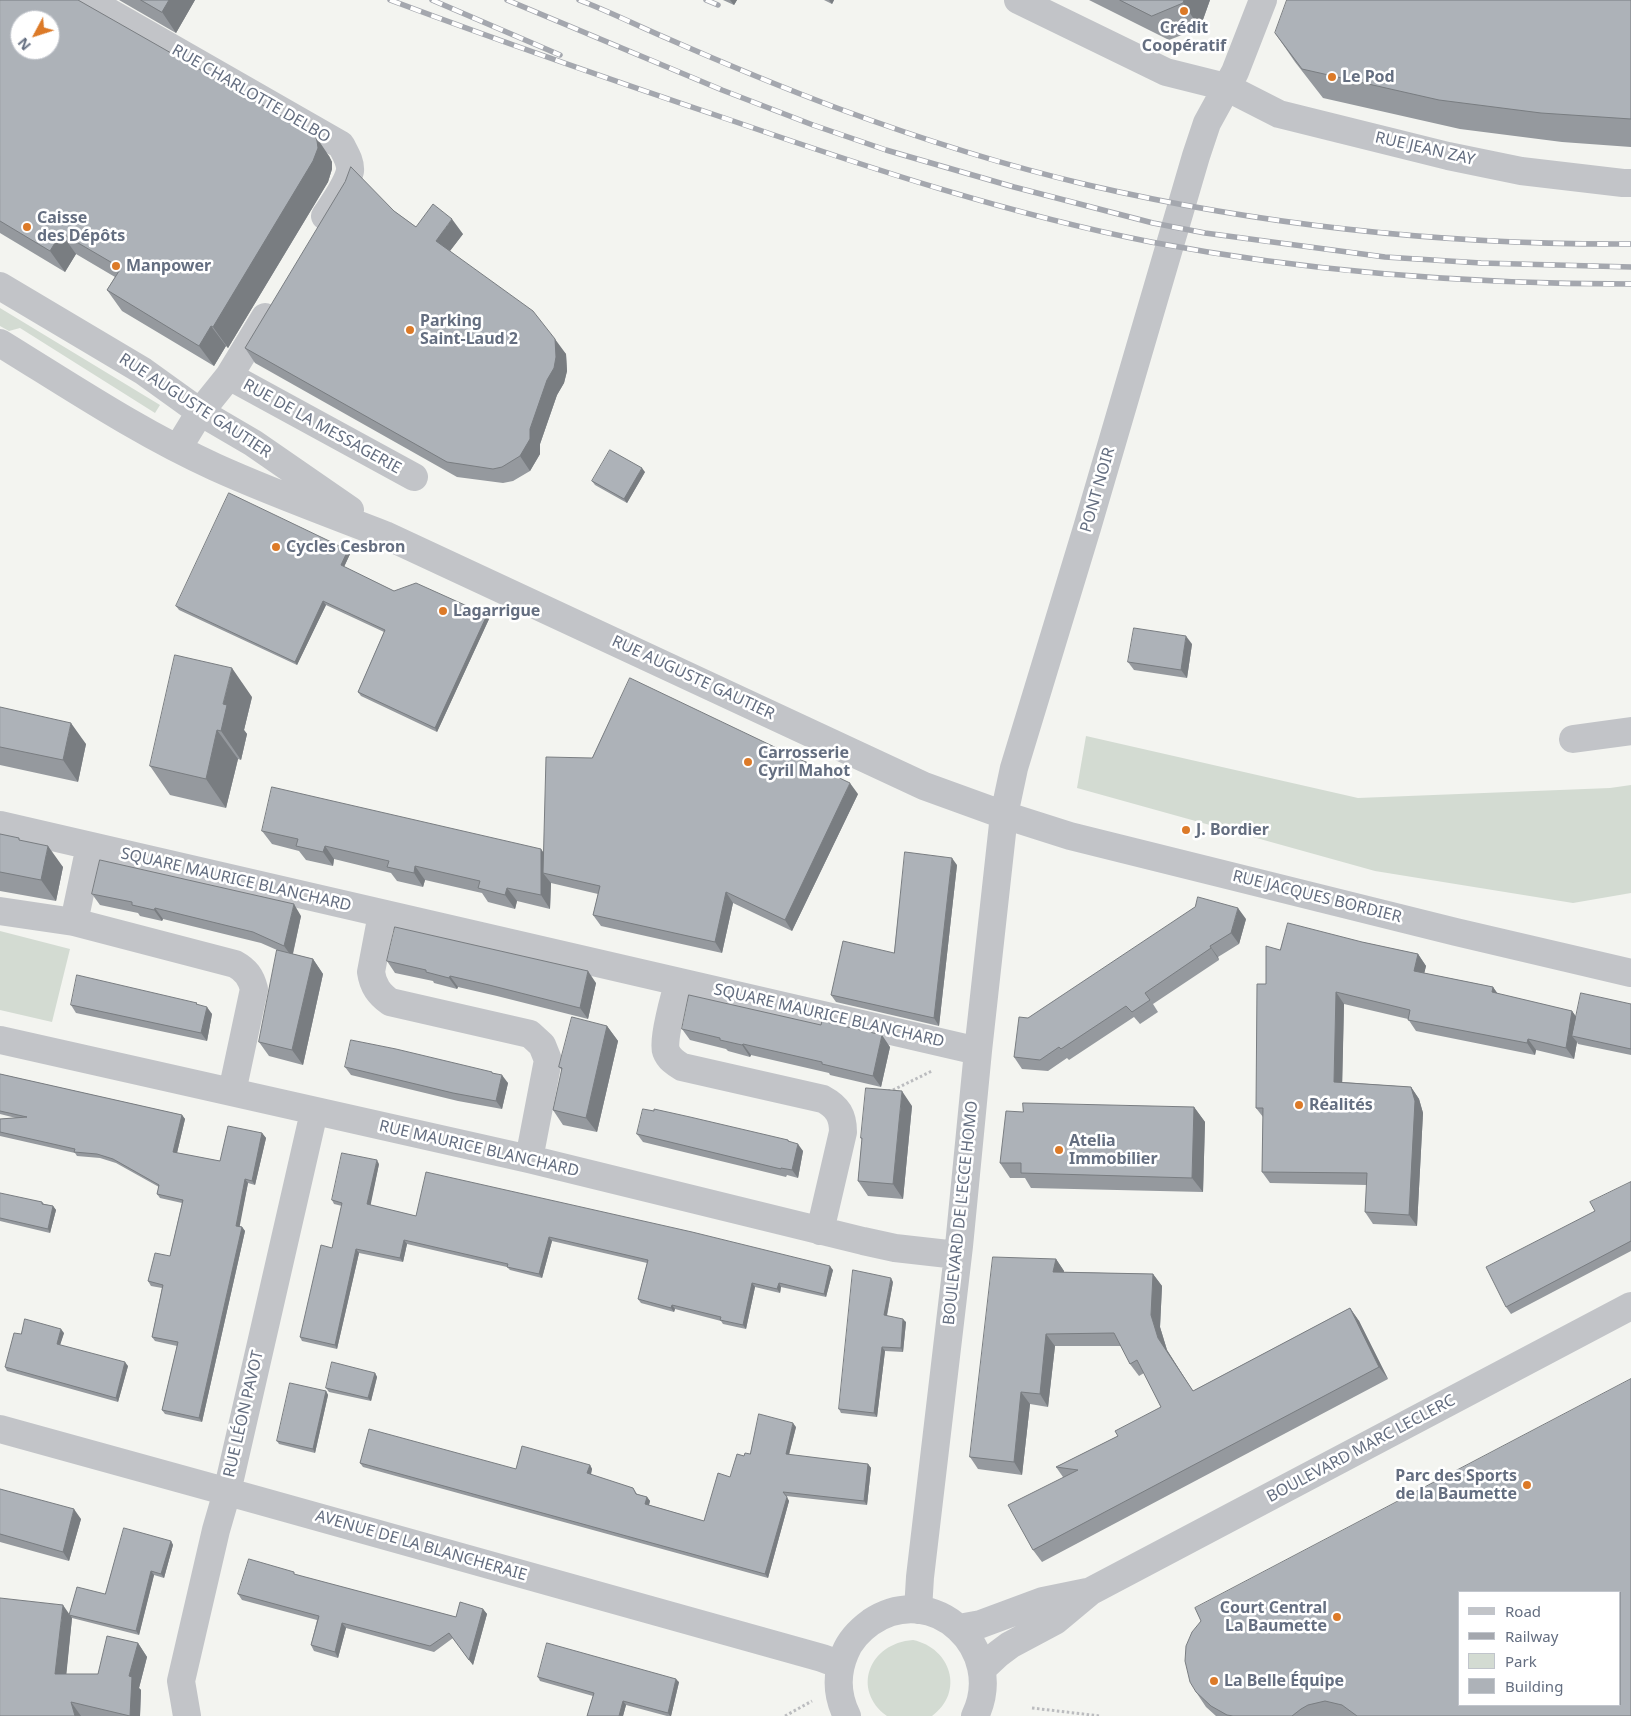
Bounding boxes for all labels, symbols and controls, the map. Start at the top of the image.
marker: Crédit Coopératif [1178,5,1190,17]
north arrow [10,10,60,60]
place label: Crédit Coopératif [1142,18,1226,56]
text: N [13,34,35,55]
street label: RUE CHARLOTTE DELBO [168,41,334,147]
place label: Le Pod [1342,67,1395,87]
marker: Le Pod [1326,71,1338,83]
street label: RUE JEAN ZAY [1373,128,1477,170]
place label: Caisse des Dépôts [37,208,125,246]
marker: Caisse des Dépôts [21,221,33,233]
place label: Manpower [126,256,211,276]
marker: Manpower [110,260,122,272]
place label: Parking Saint-Laud 2 [420,311,518,349]
marker: Parking Saint-Laud 2 [404,324,416,336]
street label: RUE AUGUSTE GAUTIER [115,350,275,462]
street label: RUE DE LA MESSAGERIE [240,375,404,479]
street label: PONT NOIR [1077,445,1119,535]
place label: Cycles Cesbron [286,537,405,557]
marker: Cycles Cesbron [270,541,282,553]
place label: Lagarrigue [453,601,540,621]
marker: Lagarrigue [437,605,449,617]
street label: RUE AUGUSTE GAUTIER [609,632,777,724]
place label: Carrosserie Cyril Mahot [758,743,850,781]
marker: Carrosserie Cyril Mahot [742,756,754,768]
place label: J. Bordier [1196,820,1269,840]
marker: J. Bordier [1180,824,1192,836]
street label: SQUARE MAURICE BLANCHARD [119,844,353,916]
street label: RUE JACQUES BORDIER [1230,867,1404,927]
street label: SQUARE MAURICE BLANCHARD [712,980,946,1052]
place label: Réalités [1309,1095,1373,1115]
marker: Réalités [1293,1099,1305,1111]
street label: BOULEVARD DE L'ECCE HOMO [940,1100,982,1326]
street label: RUE MAURICE BLANCHARD [377,1117,581,1181]
place label: Atelia Immobilier [1069,1131,1158,1169]
marker: Atelia Immobilier [1053,1144,1065,1156]
street label: RUE LÉON PAVOT [220,1349,268,1479]
street label: BOULEVARD MARC LECLERC [1264,1391,1458,1507]
place label: Parc des Sports de la Baumette [1395,1466,1517,1504]
marker: Parc des Sports de la Baumette [1521,1479,1533,1491]
street label: AVENUE DE LA BLANCHERAIE [313,1507,529,1585]
legend [1458,1591,1621,1706]
place label: Court Central La Baumette [1220,1598,1327,1636]
text: Road [1505,1601,1541,1621]
marker: Court Central La Baumette [1331,1611,1343,1623]
text: Railway [1505,1626,1558,1646]
text: Park [1505,1651,1537,1671]
place label: La Belle Équipe [1224,1671,1344,1691]
marker: La Belle Équipe [1208,1675,1220,1687]
text: Building [1505,1676,1563,1696]

